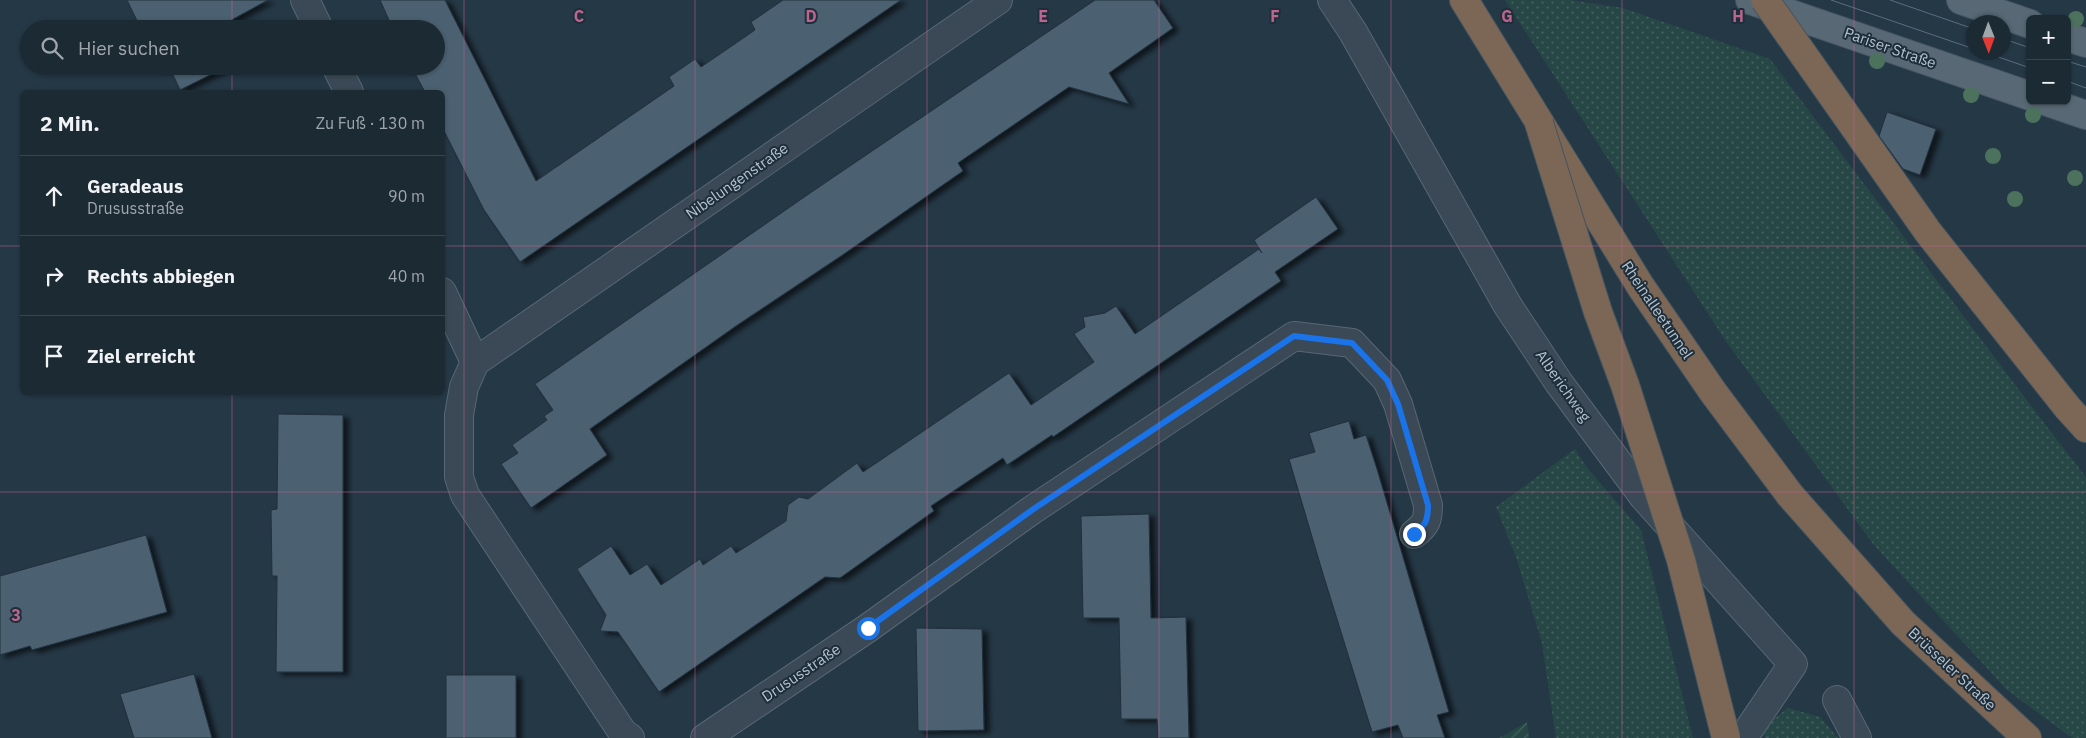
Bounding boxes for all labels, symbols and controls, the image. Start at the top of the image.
text: C [574,6,584,26]
text: D [805,6,817,26]
text: E [1038,6,1048,26]
text: F [1270,6,1280,26]
text: G [1501,6,1513,26]
text: H [1732,6,1744,26]
north arrow [1966,15,2011,60]
map controls [2026,15,2071,105]
button: + [2026,15,2071,60]
search box [20,20,445,75]
street label: Pariser Straße [1842,23,1939,72]
icon: search [38,34,66,62]
text: Hier suchen [78,36,180,60]
button: − [2026,60,2071,105]
text: 2 Min. [40,109,100,137]
text: Zu Fuß · 130 m [316,113,425,133]
street label: Nibelungenstraße [682,138,792,223]
text: Geradeaus [87,174,184,198]
icon: ahead [40,182,68,210]
text: 90 m [388,186,425,206]
text: Drususstraße [87,198,184,218]
street label: Rheinalleetunnel [1618,257,1697,362]
icon: right [40,262,68,290]
text: Rechts abbiegen [87,264,235,288]
text: 40 m [388,266,425,286]
icon: arrive [40,342,68,370]
text: Ziel erreicht [87,344,195,368]
street label: Alberichweg [1532,346,1595,425]
route end [1403,523,1426,546]
text: 3 [11,605,21,625]
route start [857,617,880,640]
street label: Brüsseler Straße [1904,623,2000,714]
street label: Drususstraße [758,639,844,706]

